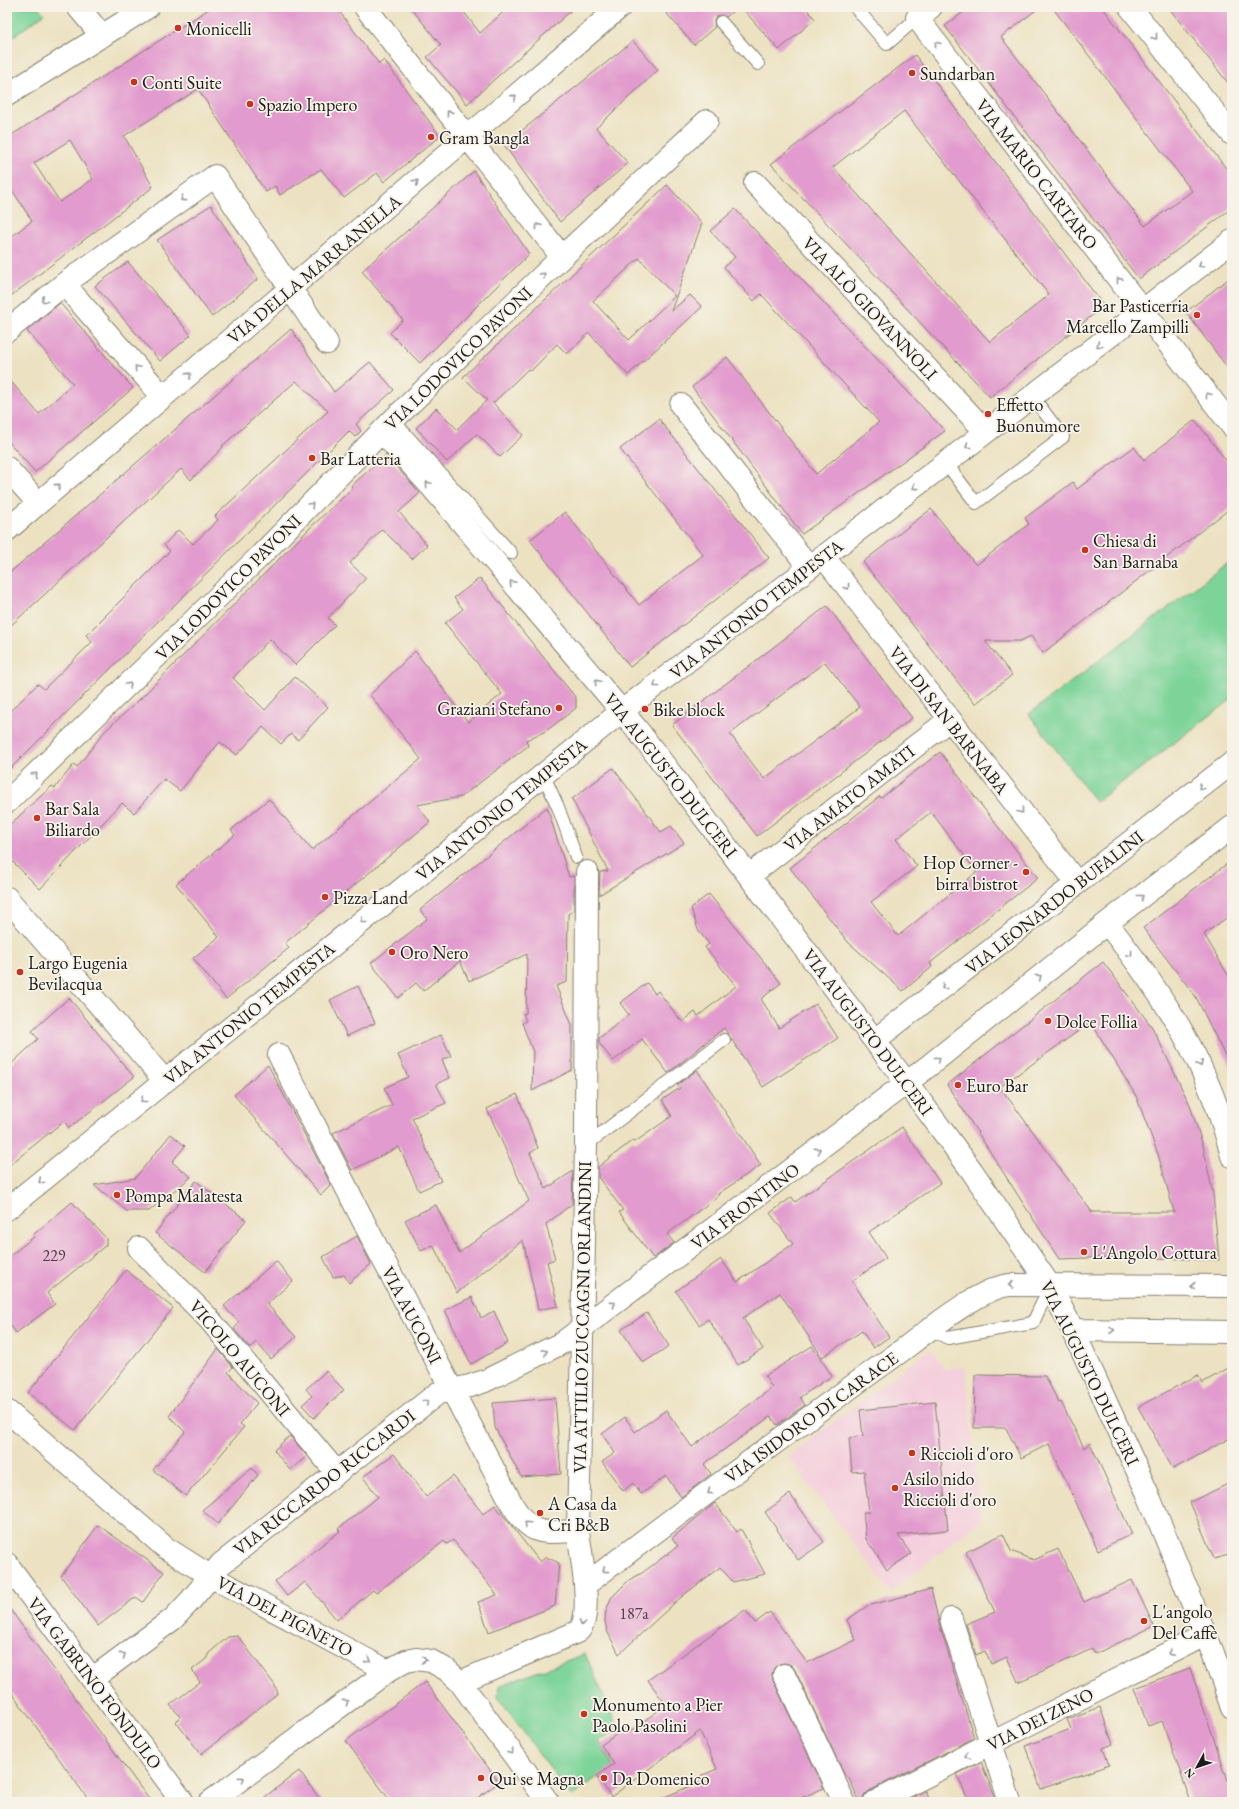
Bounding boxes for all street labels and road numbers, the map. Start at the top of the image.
street label: VIA MARIO CARTARO [971,94,1103,254]
street label: VIA DELLA MARRANELLA [222,189,406,349]
street label: VIA ALÒ GIOVANNOLI [797,231,943,385]
street label: VIA LODOVICO PAVONI [379,281,537,435]
street label: VIA LODOVICO PAVONI [150,509,306,665]
street label: VIA ANTONIO TEMPESTA [665,534,848,684]
street label: VIA DI SAN BARNABA [884,641,1014,799]
street label: VIA AUGUSTO DULCERI [599,688,743,862]
street label: VIA ANTONIO TEMPESTA [411,732,592,885]
street label: VIA AMATO AMATI [779,740,919,856]
street label: VIA LEONARDO BUFALINI [960,825,1148,979]
street label: VIA ANTONIO TEMPESTA [159,936,340,1089]
street label: VIA AUGUSTO DULCERI [798,944,938,1120]
street label: VIA FRONTINO [686,1158,804,1254]
street label: VIA ATTILIO ZUCCAGNI ORLANDINI [568,1161,596,1473]
street label: VIA AUCONI [377,1262,447,1368]
street label: VIA AUGUSTO DULCERI [1035,1277,1145,1469]
street label: VICOLO AUCONI [185,1295,295,1421]
street label: VIA ISIDORO DI CARACE [720,1346,902,1488]
street label: VIA RICCARDO RICCARDI [228,1404,420,1560]
street label: VIA DEL PIGNETO [213,1570,357,1662]
street label: VIA GABRINO FONDULO [23,1593,167,1773]
street label: VIA DEI ZENO [983,1682,1097,1756]

